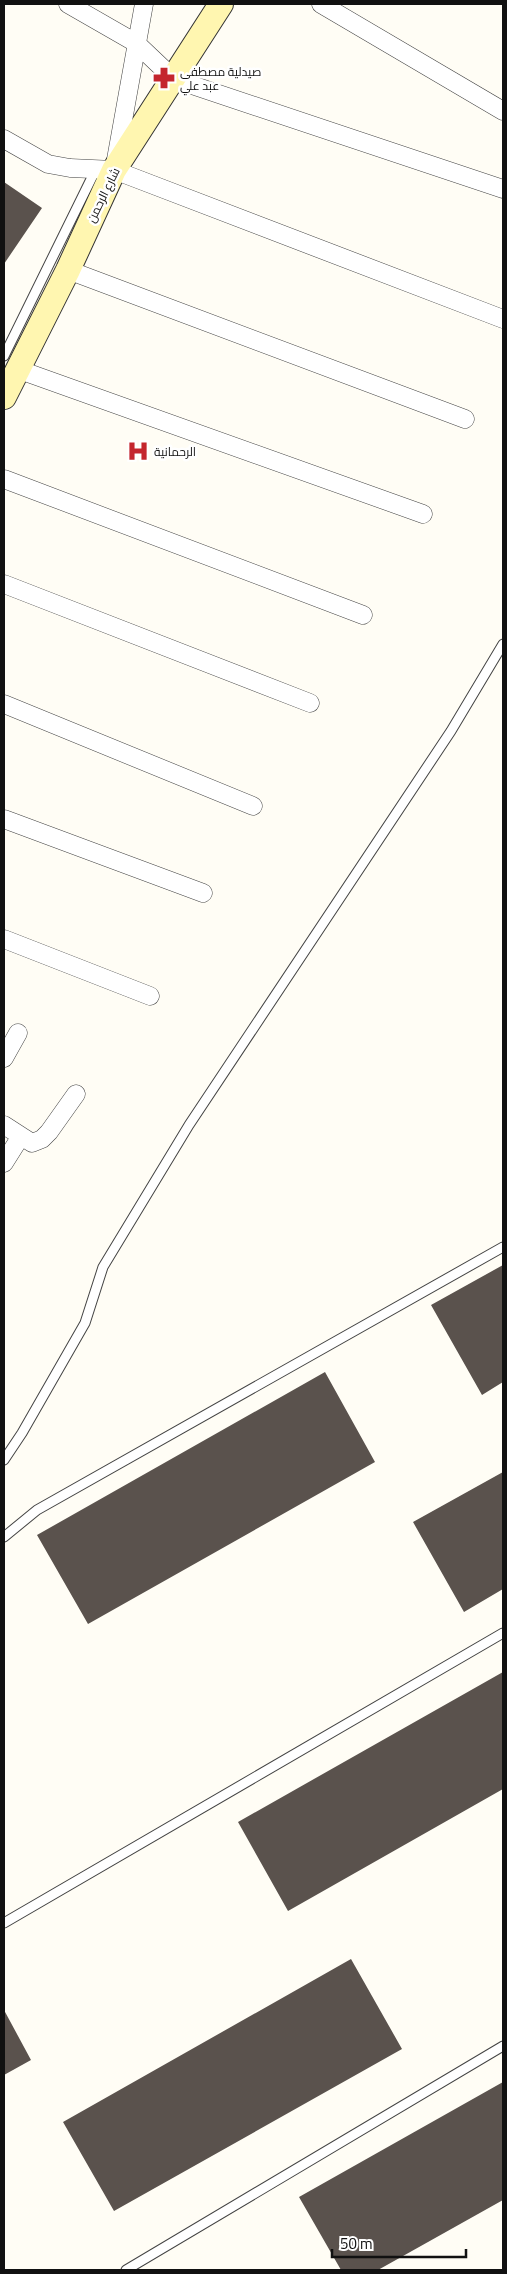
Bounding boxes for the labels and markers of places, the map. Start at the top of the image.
place label: صيدلية مصطفى عبد علي [180,60,261,97]
pharmacy icon: صيدلية مصطفى عبد علي [151,65,177,91]
hospital icon: الرحمانية [125,438,151,464]
place label: الرحمانية [154,440,196,463]

